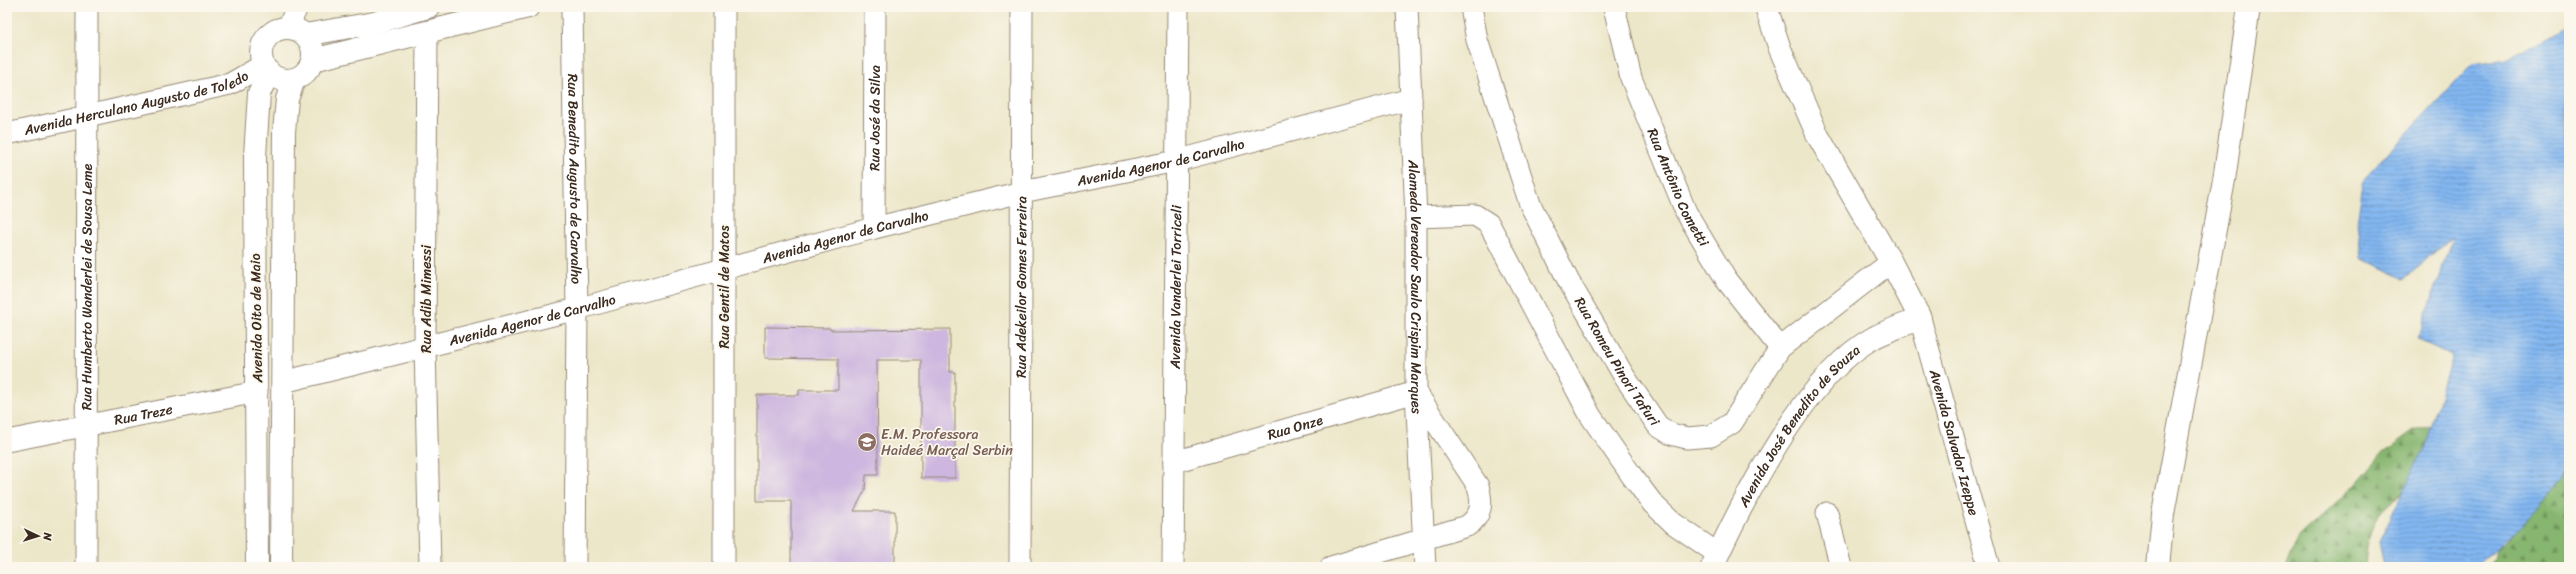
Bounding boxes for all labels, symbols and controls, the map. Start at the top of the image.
street label: Avenida Herculano Augusto de Toledo [21,64,254,143]
street label: Rua José da Silva [862,65,888,171]
street label: Rua Benedito Augusto de Carvalho [560,74,589,284]
street label: Rua Antônio Cometti [1640,124,1716,252]
street label: Avenida Agenor de Carvalho [1074,131,1247,194]
street label: Alameda Vereador Saulo Crispim Marques [1401,158,1429,415]
street label: Rua Humberto Wanderlei de Sousa Leme [74,163,100,410]
street label: Rua Adekeilor Gomes Ferreira [1009,196,1034,378]
street label: Avenida Agenor de Carvalho [759,203,931,271]
street label: Avenida Vanderlei Torriceli [1163,204,1189,370]
street label: Rua Gentil de Matos [712,225,737,348]
street label: Rua Adib Mimessi [414,244,439,353]
street label: Avenida Oito de Maio [243,253,270,384]
street label: Avenida Agenor de Carvalho [446,287,619,354]
street label: Rua Romeu Pinori Tafuri [1567,292,1667,432]
street label: Avenida José Benedito de Souza [1731,338,1866,513]
street label: Avenida Salvador Izeppe [1922,365,1986,518]
street label: Rua Treze [112,397,175,433]
street label: Rua Onze [1264,408,1326,447]
place label: E.M. Professora Haideé Marçal Serbin [881,422,1013,463]
school or university icon: E.M. Professora Haideé Marçal Serbin [856,431,878,453]
north arrow [18,516,58,556]
text: N [38,531,57,542]

